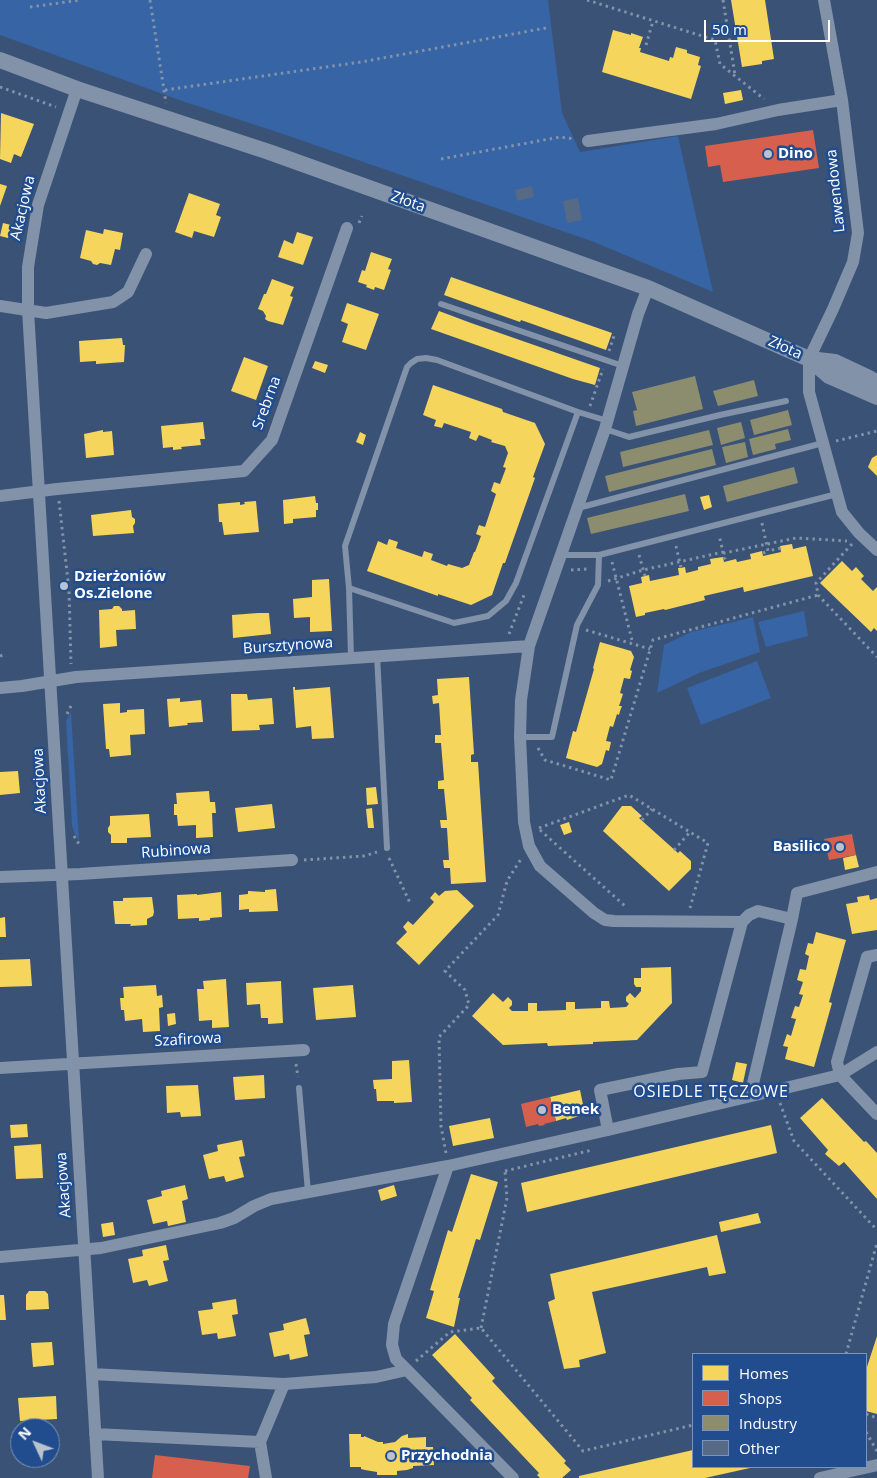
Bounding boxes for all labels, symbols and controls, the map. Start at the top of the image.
scale bar [707,10,833,42]
text: 50 m [712,19,747,39]
place label: Dino [778,145,813,163]
marker: Dino [762,148,774,160]
street label: Lawendowa [823,149,849,233]
street label: Akacjowa [7,174,39,242]
street label: Złota [388,188,428,216]
street label: Złota [765,333,805,363]
street label: Srebrna [249,374,285,432]
place label: Dzierżoniów Os.Zielone [74,568,166,603]
marker: Dzierżoniów Os.Zielone [58,580,70,592]
street label: Bursztynowa [242,634,334,658]
street label: Akacjowa [29,748,51,814]
place label: Basilico [773,838,830,856]
street label: Rubinowa [141,840,211,862]
marker: Basilico [834,841,846,853]
street label: Szafirowa [154,1029,222,1051]
district label: OSIEDLE TĘCZOWE [631,1082,791,1102]
place label: Benek [552,1101,599,1119]
marker: Benek [536,1104,548,1116]
street label: Akacjowa [53,1152,75,1218]
legend [692,1353,867,1468]
text: Homes [739,1363,789,1383]
text: Shops [739,1388,782,1408]
text: Industry [739,1413,797,1433]
north arrow [10,1418,60,1468]
text: N [14,1422,35,1444]
text: Other [739,1438,780,1458]
place label: Przychodnia [401,1447,493,1465]
marker: Przychodnia [385,1450,397,1462]

